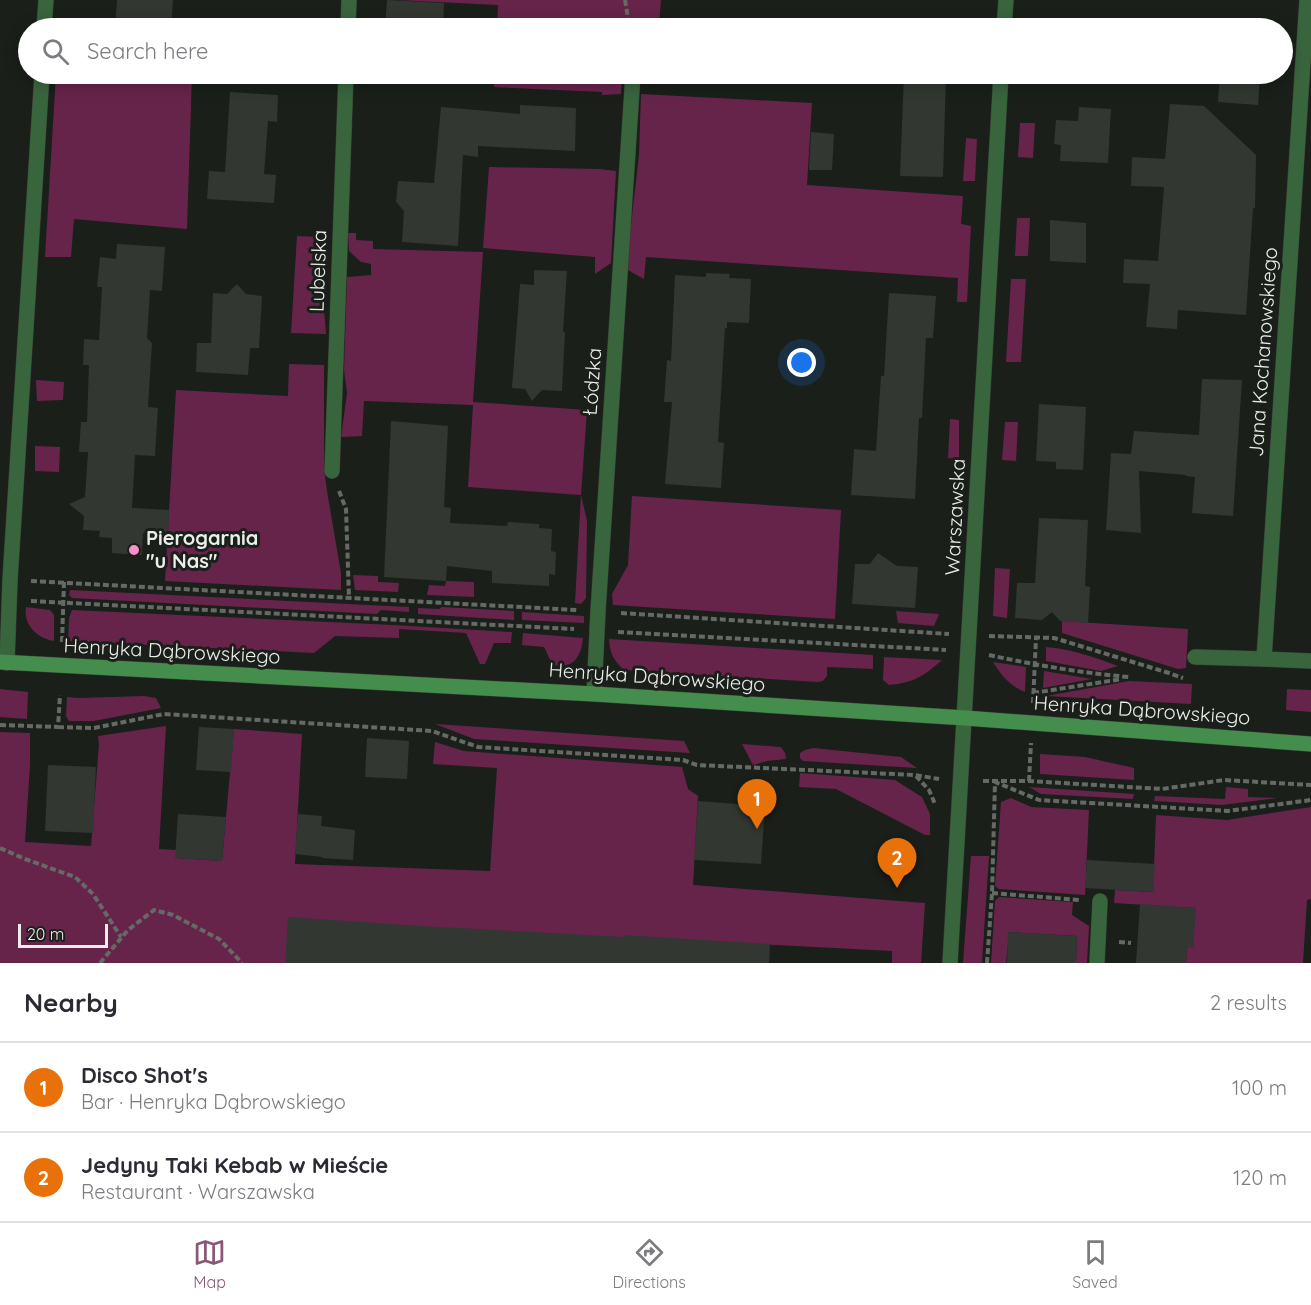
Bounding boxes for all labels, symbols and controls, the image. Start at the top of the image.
search box [18,18,1293,84]
icon: search [39,35,72,68]
text: Search here [87,37,208,65]
street label: Lubelska [304,229,331,312]
street label: Jana Kochanowskiego [1243,246,1282,458]
street label: Łódzka [577,347,606,417]
your location [787,348,816,377]
street label: Warszawska [939,458,970,576]
place label: Pierogarnia "u Nas" [146,525,258,573]
marker: Pierogarnia "u Nas" [127,543,141,557]
street label: Henryka Dąbrowskiego [63,632,281,669]
street label: Henryka Dąbrowskiego [548,656,766,697]
street label: Henryka Dąbrowskiego [1033,689,1251,730]
pin: 1 [738,780,777,829]
pin: 2 [878,838,916,888]
scale bar [18,921,108,948]
text: 20 m [27,924,64,944]
text: Nearby [24,986,118,1019]
text: 2 results [1210,990,1287,1015]
text: Disco Shot's [81,1061,208,1089]
text: 1 [40,1075,47,1100]
text: 100 m [1232,1075,1287,1100]
text: Bar · Henryka Dąbrowskiego [81,1089,346,1114]
text: Jedyny Taki Kebab w Mieście [81,1151,388,1179]
text: 2 [38,1165,49,1190]
text: 120 m [1233,1165,1287,1190]
text: Restaurant · Warszawska [81,1179,315,1204]
tab: Map [193,1236,226,1292]
tab: Directions [613,1236,686,1292]
tab: Saved [1072,1236,1118,1292]

